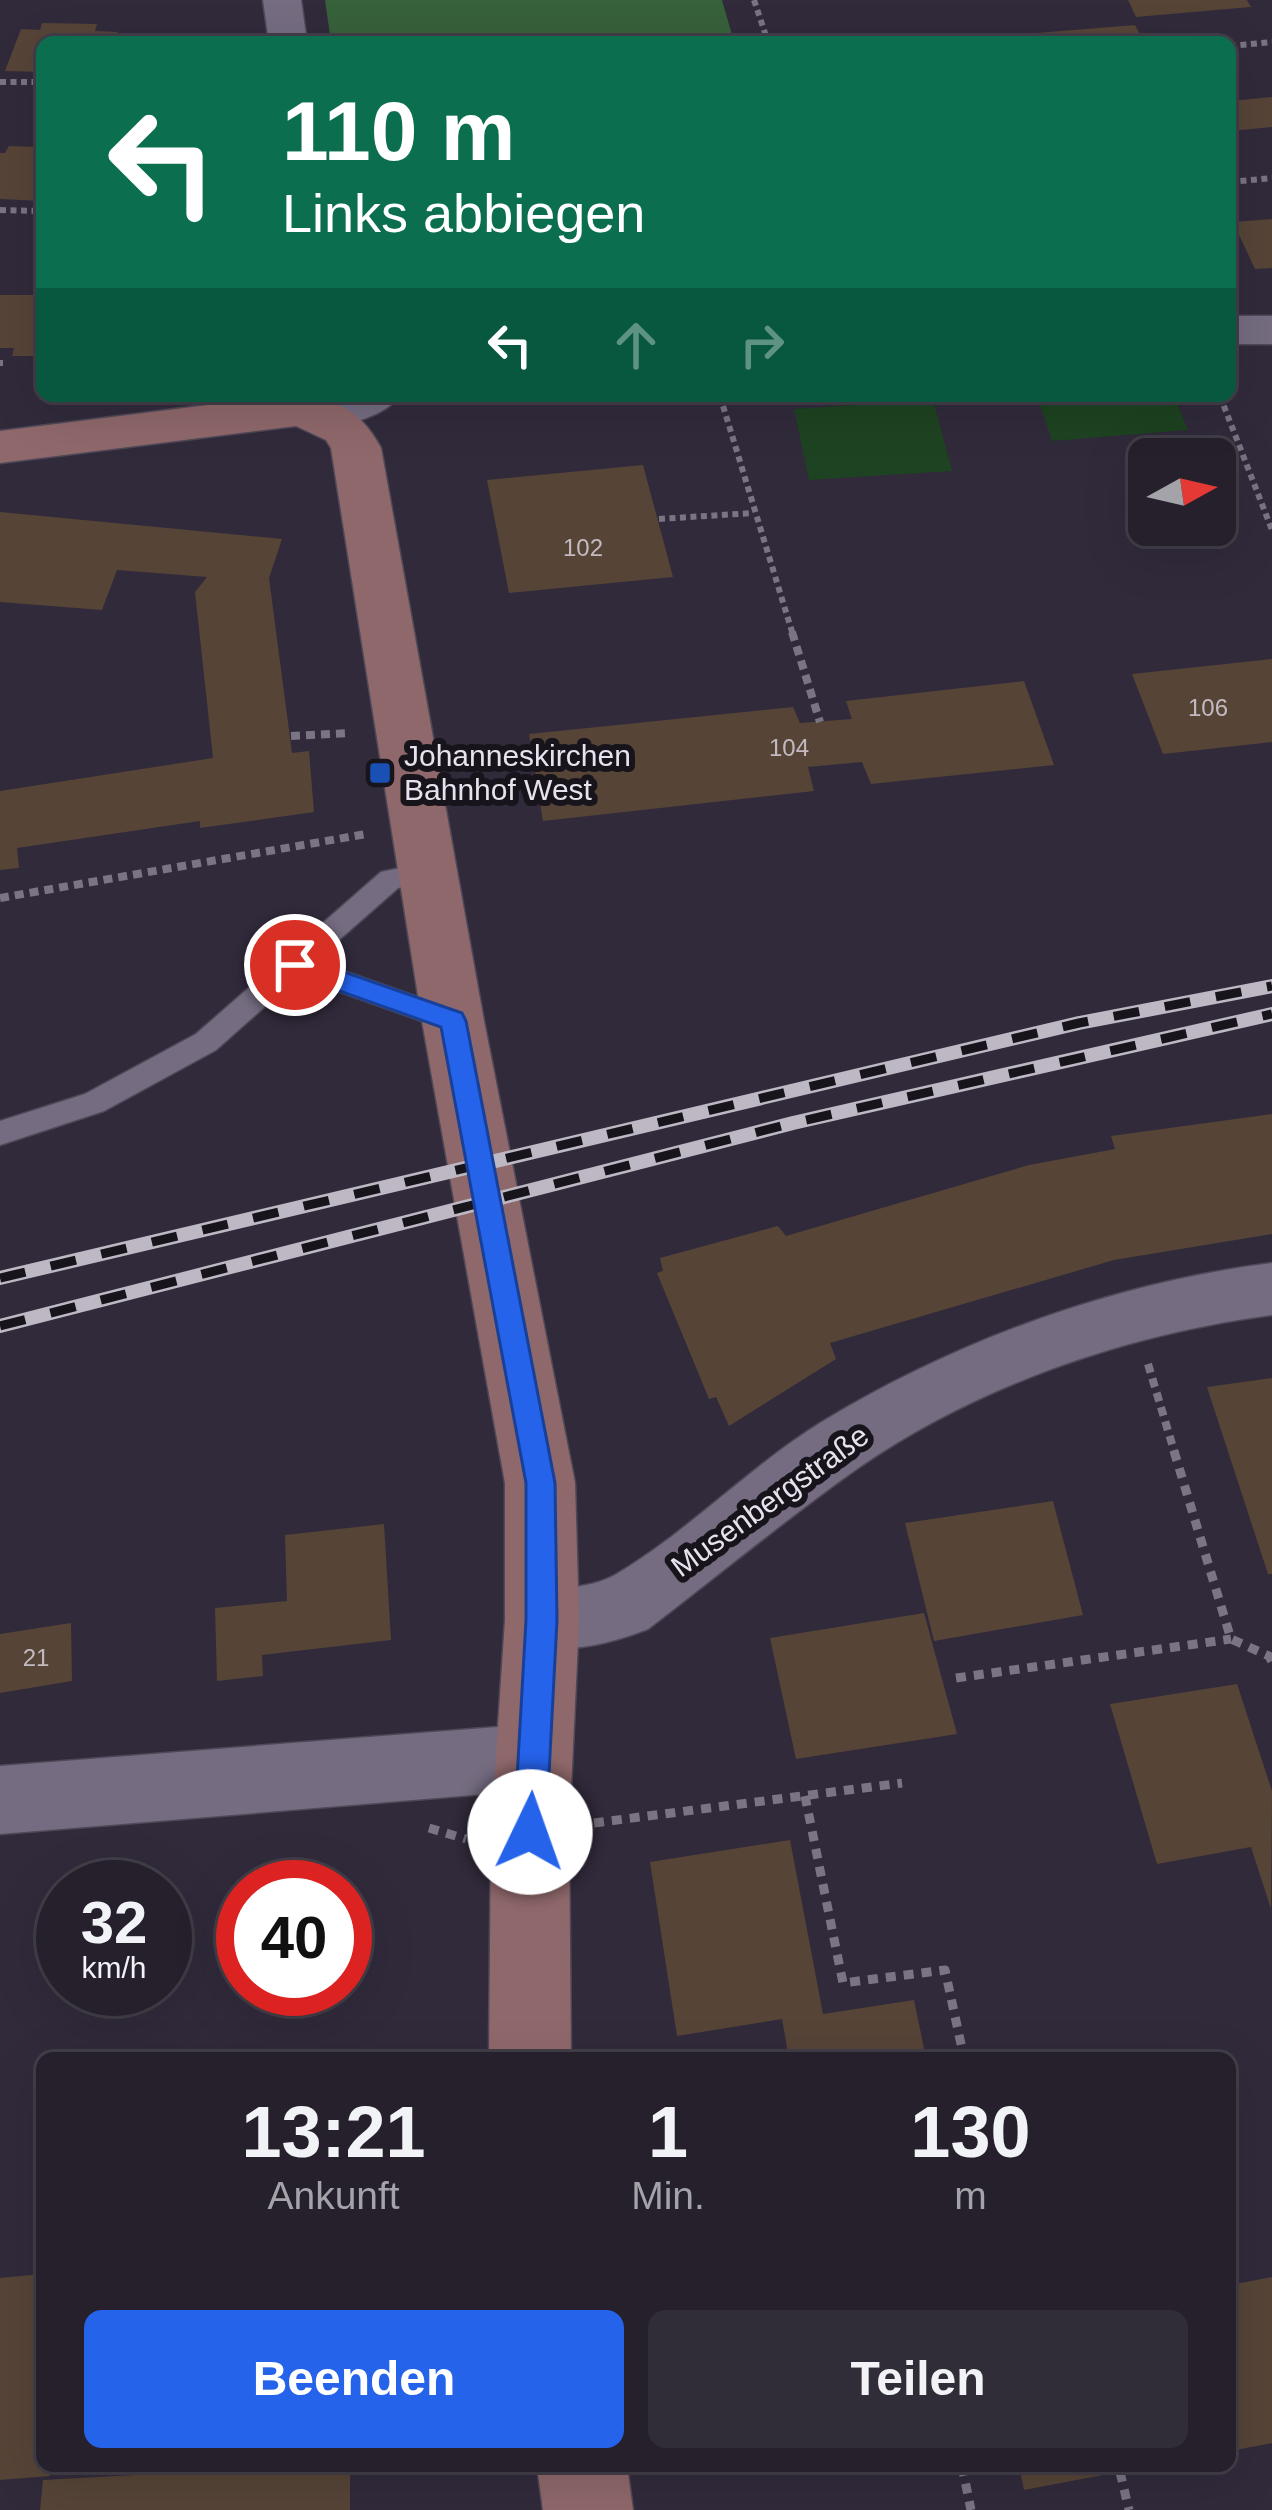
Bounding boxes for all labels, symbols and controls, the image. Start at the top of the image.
icon: left [84,84,240,240]
text: 110 m [282,84,516,178]
text: Links abbiegen [282,183,645,243]
icon: left [477,312,543,378]
icon: ahead [603,312,669,378]
icon: right [729,312,795,378]
north arrow [1128,438,1236,546]
map controls [1128,438,1236,546]
house number: 102 [563,534,603,561]
house number: 106 [1188,694,1228,721]
house number: 104 [769,734,809,761]
place label: Johanneskirchen Bahnhof West [404,739,631,806]
marker: Johanneskirchen Bahnhof West [367,760,393,786]
pin [244,914,346,1016]
icon: arrive [262,932,328,998]
street label: Musenbergstraße [665,1418,875,1583]
house number: 21 [23,1644,49,1671]
position arrow [467,1769,593,1895]
speed limit sign: 40 [216,1860,372,2016]
text: 32 [81,1889,147,1956]
text: km/h [81,1951,147,1984]
text: 13:21 [242,2092,426,2172]
text: 1 [648,2092,688,2172]
text: 130 [910,2092,1030,2172]
text: Ankunft [267,2174,400,2217]
text: Min. [631,2174,705,2217]
text: m [954,2174,987,2217]
button: Beenden [84,2310,624,2448]
button: Teilen [648,2310,1188,2448]

